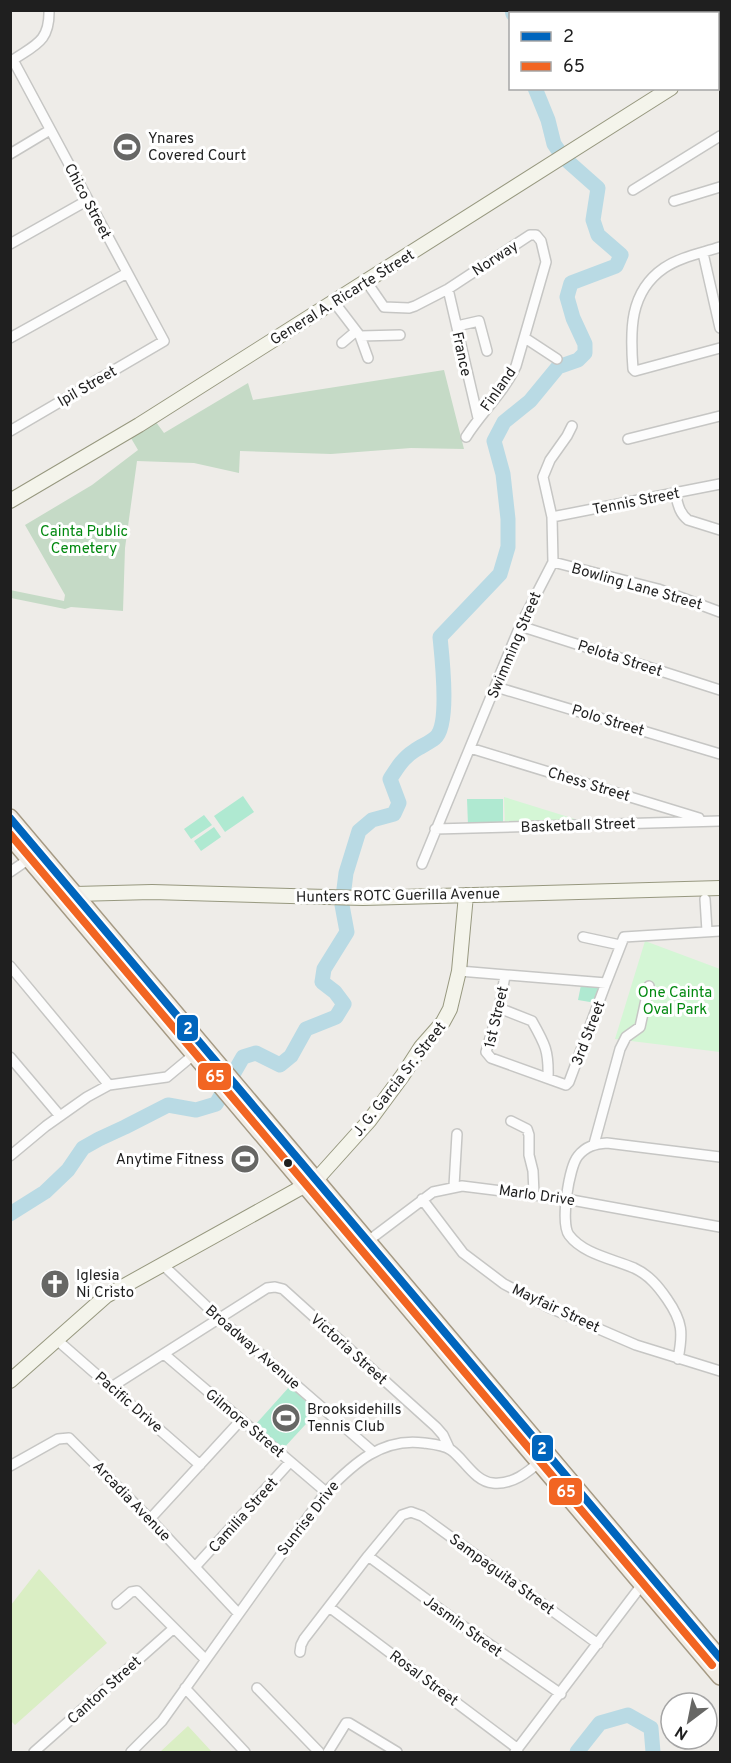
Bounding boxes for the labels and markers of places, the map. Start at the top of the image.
place label: Ynares Covered Court [148,130,246,166]
sports icon: Ynares Covered Court [111,131,143,163]
sports icon: Anytime Fitness [229,1143,261,1175]
place label: Anytime Fitness [116,1151,224,1170]
unlabelled marker [282,1157,294,1169]
place label: Iglesia Ni Cristo [76,1267,134,1303]
church icon: Iglesia Ni Cristo [39,1268,71,1300]
place label: Brooksidehills Tennis Club [307,1401,401,1437]
sports icon: Brooksidehills Tennis Club [270,1402,302,1434]

